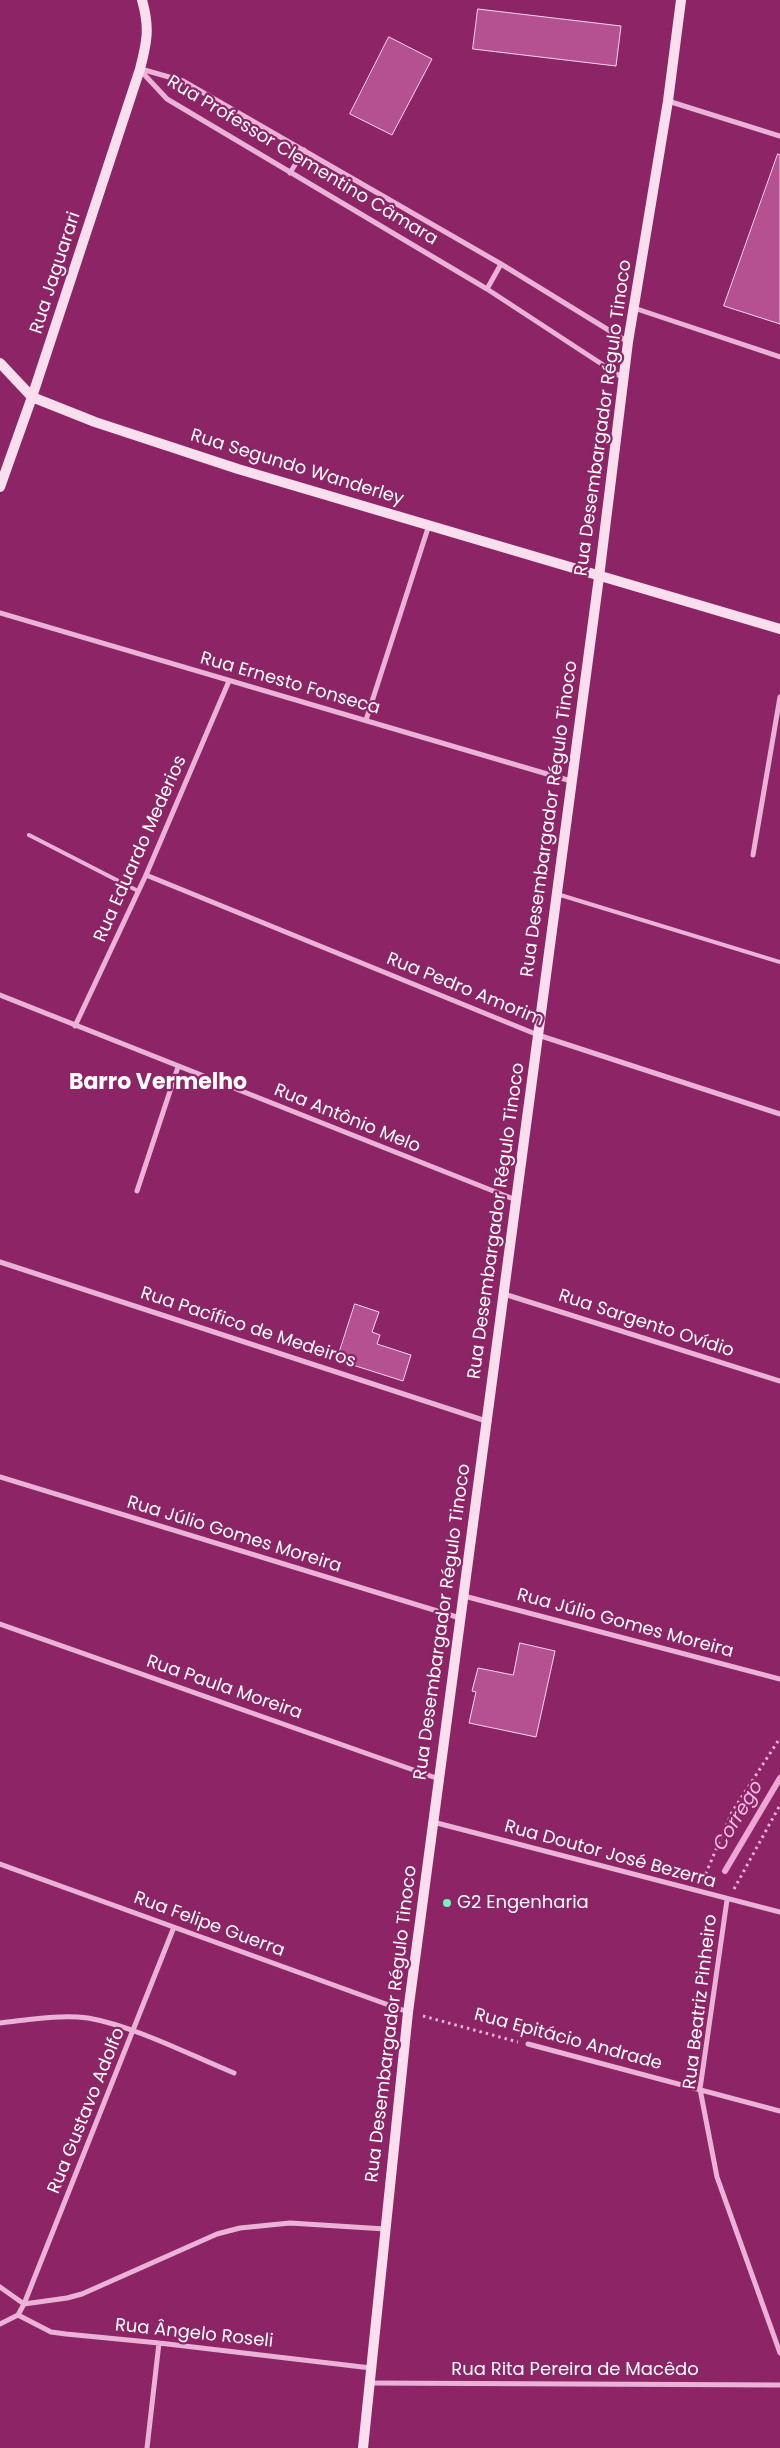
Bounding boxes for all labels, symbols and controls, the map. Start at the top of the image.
street label: Rua Professor Clementino Câmara [163,71,441,251]
street label: Rua Jaguarari [26,209,86,337]
street label: Rua Desembargador Régulo Tinoco [571,258,637,578]
street label: Rua Segundo Wanderley [188,425,406,511]
street label: Rua Ernesto Fonseca [198,648,382,720]
street label: Rua Desembargador Régulo Tinoco [517,659,583,979]
street label: Rua Eduardo Mederios [90,752,192,946]
street label: Rua Pedro Amorim [383,949,547,1031]
street label: Rua Desembargador Régulo Tinoco [464,1061,530,1381]
district label: Barro Vermelho [69,1070,247,1096]
street label: Rua Antônio Melo [271,1080,423,1158]
street label: Rua Pacífico de Medeiros [138,1283,358,1373]
street label: Rua Sargento Ovídio [555,1285,737,1363]
street label: Rua Desembargador Régulo Tinoco [410,1462,476,1782]
street label: Rua Júlio Gomes Moreira [124,1492,344,1578]
street label: Rua Júlio Gomes Moreira [514,1585,736,1663]
street label: Rua Paula Moreira [143,1651,305,1725]
water label: Corrego [709,1777,769,1855]
street label: Rua Doutor José Bezerra [502,1816,718,1894]
street label: Rua Desembargador Régulo Tinoco [362,1864,422,2184]
street label: Rua Felipe Guerra [131,1888,287,1962]
place label: G2 Engenharia [457,1892,589,1914]
marker: G2 Engenharia [441,1897,453,1909]
street label: Rua Beatriz Pinheiro [680,1913,722,2091]
street label: Rua Epitácio Andrade [472,2005,664,2075]
street label: Rua Gustavo Adolfo [44,2025,130,2197]
street label: Rua Ângelo Roseli [114,2315,274,2353]
street label: Rua Rita Pereira de Macêdo [451,2359,699,2381]

